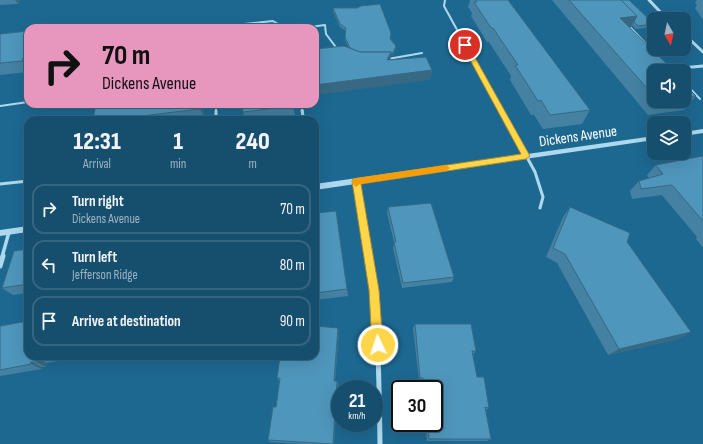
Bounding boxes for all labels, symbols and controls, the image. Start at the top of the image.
north arrow [647,12,691,56]
map controls [647,12,691,160]
pin [448,28,482,62]
icon: arrive [454,34,476,56]
text: 70 m [102,39,150,72]
icon: right [36,40,88,92]
button: sound [647,64,691,108]
text: Dickens Avenue [102,73,196,94]
button: layers [647,116,691,160]
street label: Dickens Avenue [538,122,618,151]
text: 12:31 [73,127,121,156]
text: 1 [173,127,183,156]
text: 240 [236,127,270,156]
text: Arrival [83,156,111,172]
text: min [170,156,186,172]
text: m [248,156,257,172]
text: Turn right [72,192,124,211]
icon: right [38,198,60,220]
text: 70 m [280,200,305,219]
text: Dickens Avenue [72,211,140,227]
text: Turn left [72,248,117,267]
icon: left [38,254,60,276]
text: 80 m [280,256,305,275]
text: Jefferson Ridge [72,267,138,283]
icon: arrive [38,310,60,332]
text: Arrive at destination [72,312,181,331]
text: 90 m [280,312,305,331]
position arrow [357,324,399,366]
speed limit sign: 30 [391,380,443,432]
text: 21 [349,389,365,413]
text: km/h [348,410,366,422]

